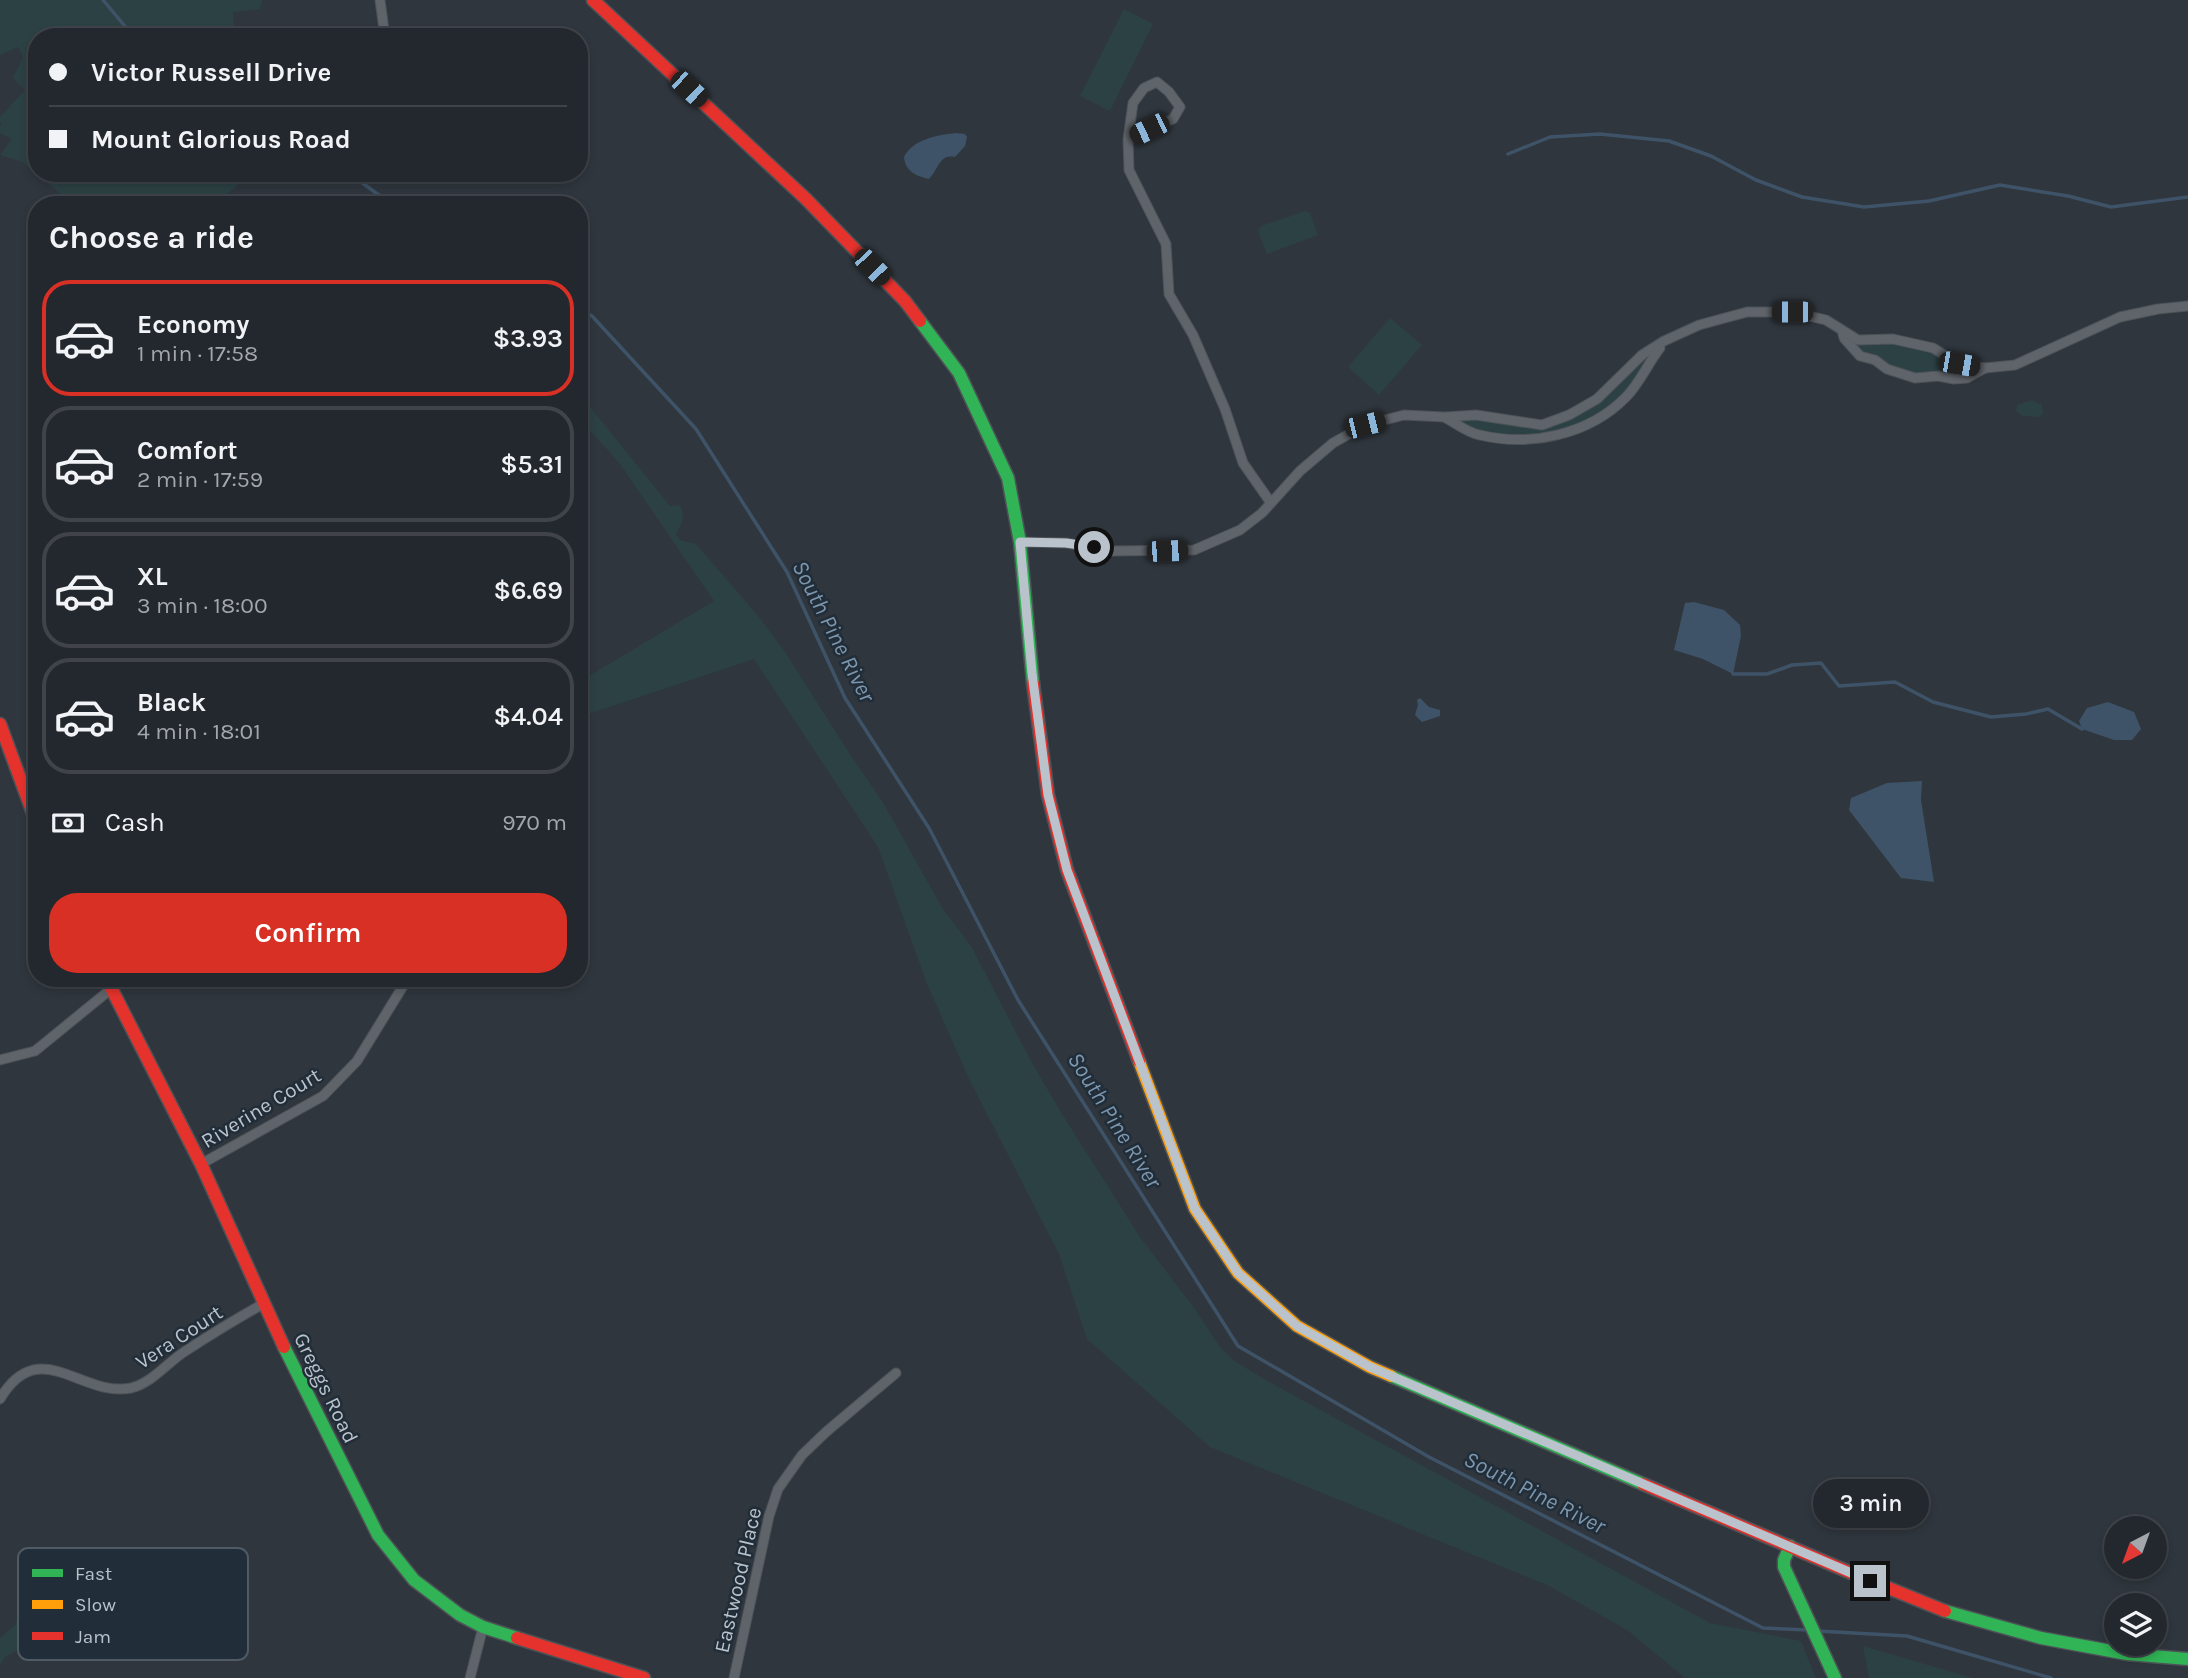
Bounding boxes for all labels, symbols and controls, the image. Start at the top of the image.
text: Victor Russell Drive [91,57,331,88]
car [667,67,712,111]
car [1126,110,1173,148]
text: Mount Glorious Road [91,124,351,155]
text: Choose a ride [49,219,254,256]
car [850,245,895,289]
car [1772,302,1814,323]
icon: car [53,307,116,370]
text: Economy [137,309,249,340]
text: $3.93 [493,323,563,354]
text: 1 min · 17:58 [137,340,258,367]
car [1937,350,1982,378]
car [1343,410,1388,440]
icon: car [53,433,116,496]
text: Comfort [137,435,238,466]
text: $5.31 [500,449,563,480]
text: 2 min · 17:59 [137,466,263,493]
route start [1078,531,1110,563]
car [1146,540,1189,562]
water label: South Pine River [786,556,881,707]
icon: car [53,559,116,622]
text: XL [137,561,168,592]
text: $6.69 [493,575,563,606]
text: 3 min · 18:00 [137,592,268,619]
icon: car [53,685,116,748]
text: Black [137,687,206,718]
text: $4.04 [494,701,563,732]
text: 4 min · 18:01 [137,718,261,745]
icon: cash [49,804,87,842]
text: Cash [105,807,165,838]
text: 970 m [502,809,567,836]
button: Confirm [49,893,567,973]
water label: South Pine River [1062,1047,1168,1194]
street label: Riverine Court [197,1063,325,1153]
street label: Vera Court [131,1300,227,1374]
street label: Greggs Road [289,1329,363,1447]
water label: South Pine River [1460,1445,1611,1540]
callout: 3 min [1812,1480,1928,1528]
text: 3 min [1839,1490,1903,1517]
street label: Eastwood Place [710,1505,766,1655]
north arrow [2104,1516,2166,1578]
map controls [2104,1516,2167,1656]
legend [18,1548,248,1660]
text: Fast [75,1563,112,1585]
route end [1854,1565,1886,1597]
button: layers [2104,1593,2167,1656]
text: Slow [75,1594,116,1616]
text: Jam [75,1626,111,1648]

